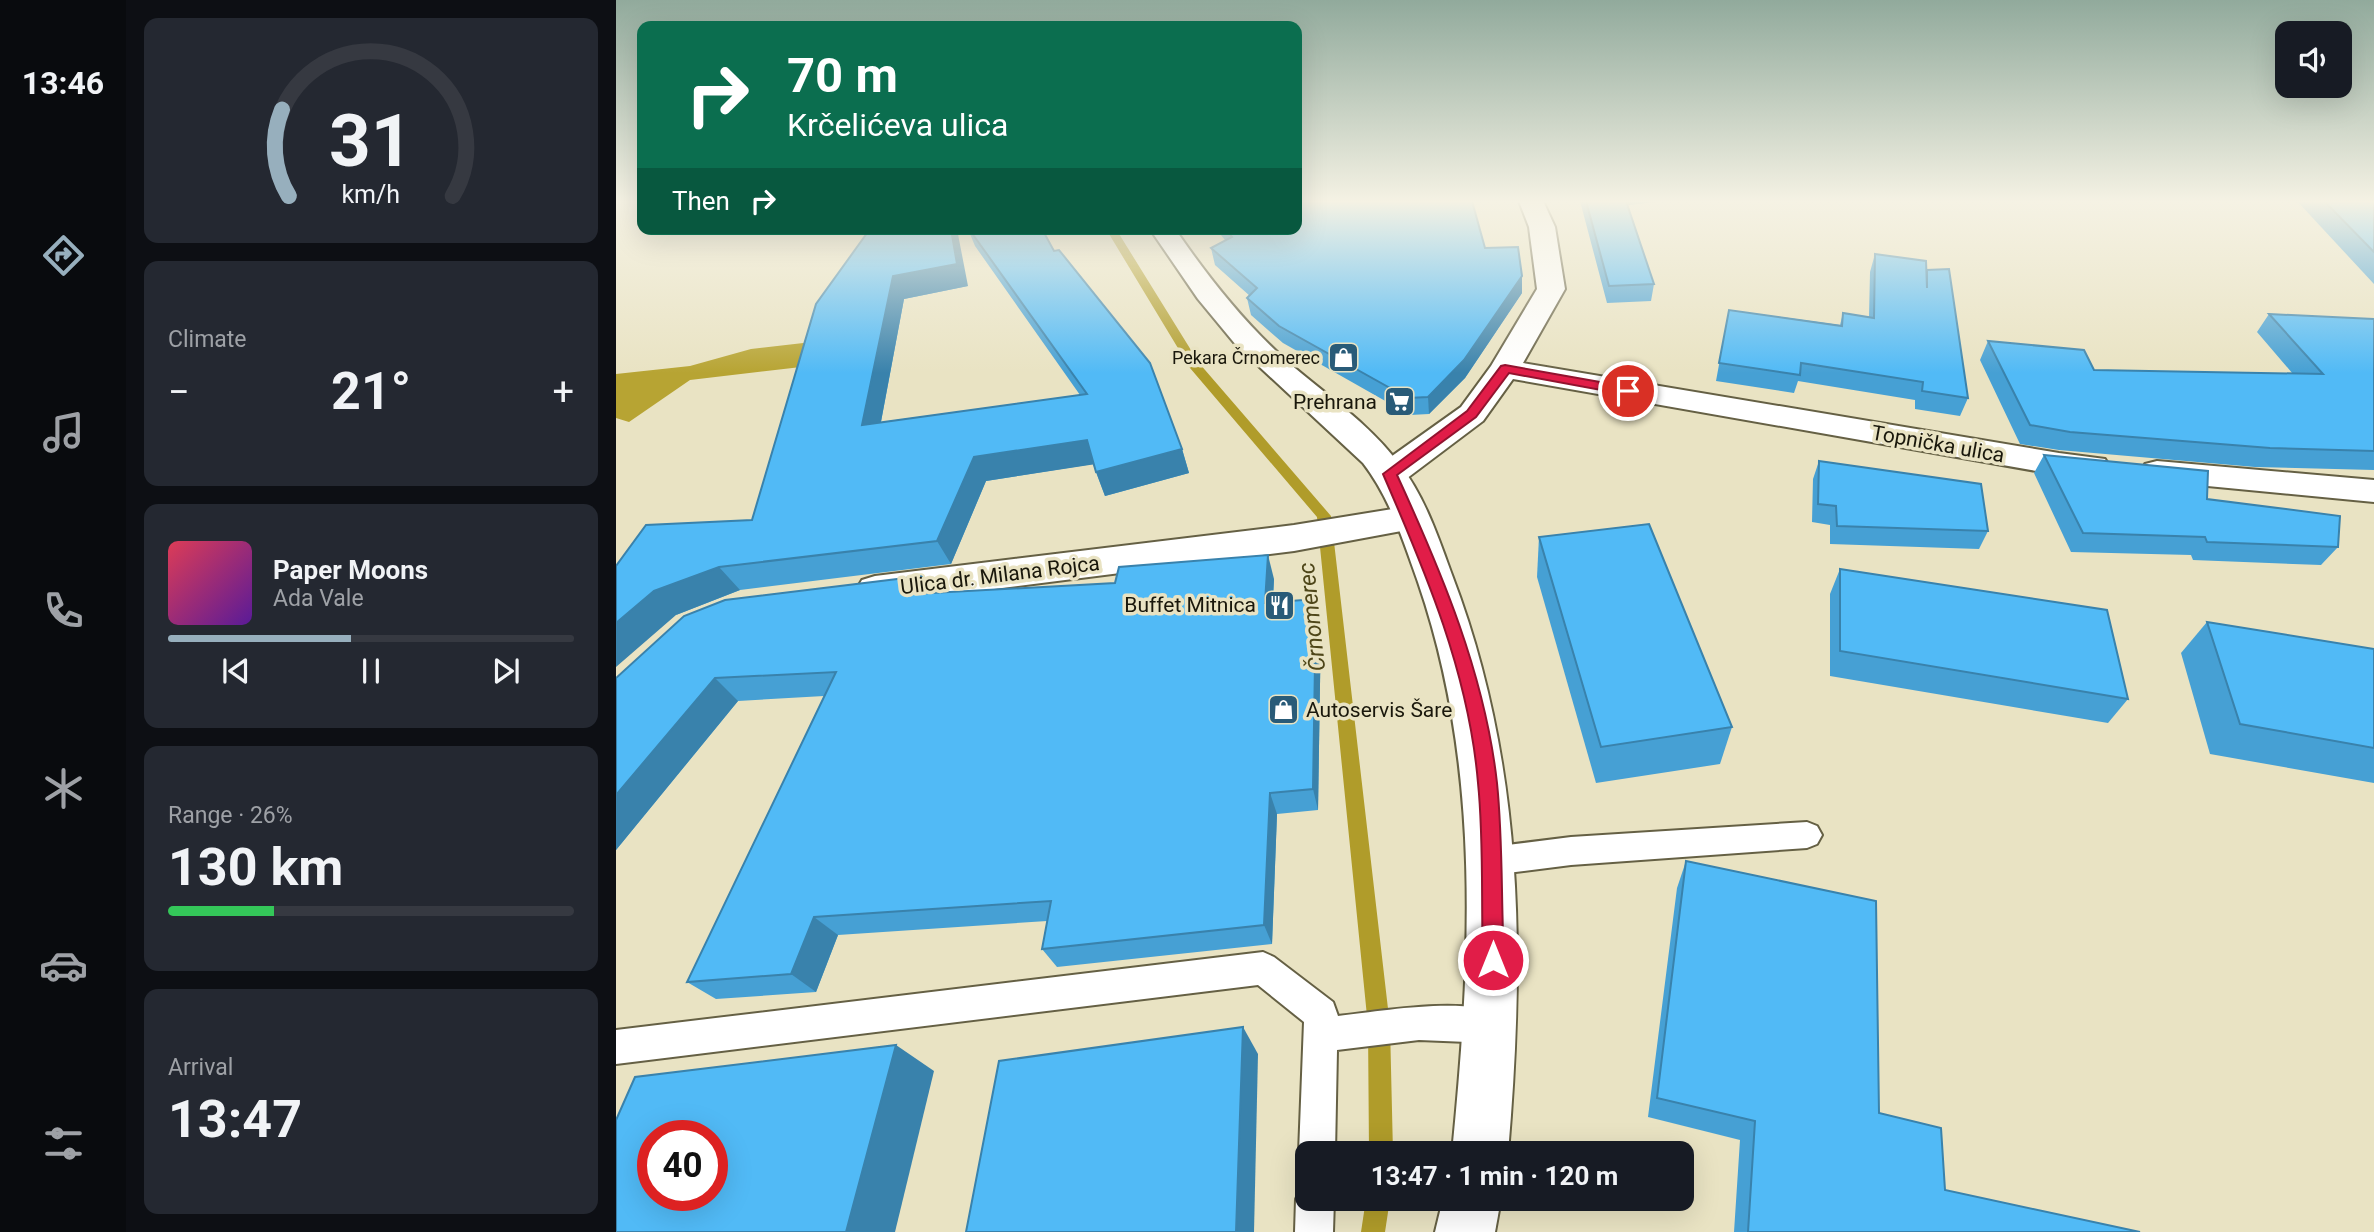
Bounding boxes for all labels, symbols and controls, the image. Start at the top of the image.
map controls [2275,21,2352,98]
button: sound [2275,21,2352,98]
text: 70 m [787,47,898,104]
icon: right [672,49,763,140]
text: 13:46 [22,64,104,102]
text: 31 [329,99,413,185]
text: Krčelićeva ulica [787,106,1008,144]
text: km/h [342,180,400,209]
icon: right [744,182,782,220]
text: Then [672,186,730,216]
icon: directions [39,231,88,280]
text: Climate [168,326,247,353]
shop icon: Pekara Črnomerec [1326,340,1360,374]
place label: Pekara Črnomerec [1172,347,1320,368]
text: 21° [331,361,411,422]
pin [1598,361,1658,421]
text: − [168,370,190,414]
text: + [552,370,574,414]
icon: arrive [1609,372,1647,410]
supermarket icon: Prehrana [1383,385,1417,419]
place label: Prehrana [1293,390,1377,414]
icon: music [39,408,88,457]
street label: Topnička ulica [1870,421,2006,467]
street label: Ulica dr. Milana Rojca [899,551,1101,599]
text: Paper Moons [273,555,428,585]
water label: Črnomerec [1291,561,1331,673]
text: Ada Vale [273,585,364,612]
icon: phone [39,586,88,635]
restaurant icon: Buffet Mitnica [1262,588,1296,622]
place label: Buffet Mitnica [1124,593,1256,617]
icon: previous [217,652,255,690]
icon: pause [352,652,390,690]
icon: next [487,652,525,690]
shop icon: Autoservis Šare [1266,693,1300,727]
place label: Autoservis Šare [1306,698,1452,722]
icon: climate [39,764,88,813]
text: Range · 26% [168,802,293,829]
text: 130 km [168,837,343,898]
position arrow [1456,923,1530,997]
icon: car [39,941,88,990]
text: Arrival [168,1054,233,1081]
text: 13:47 [168,1089,302,1150]
icon: filters [39,1119,88,1168]
speed limit sign: 40 [637,1120,728,1211]
text: 13:47 · 1 min · 120 m [1371,1161,1618,1191]

